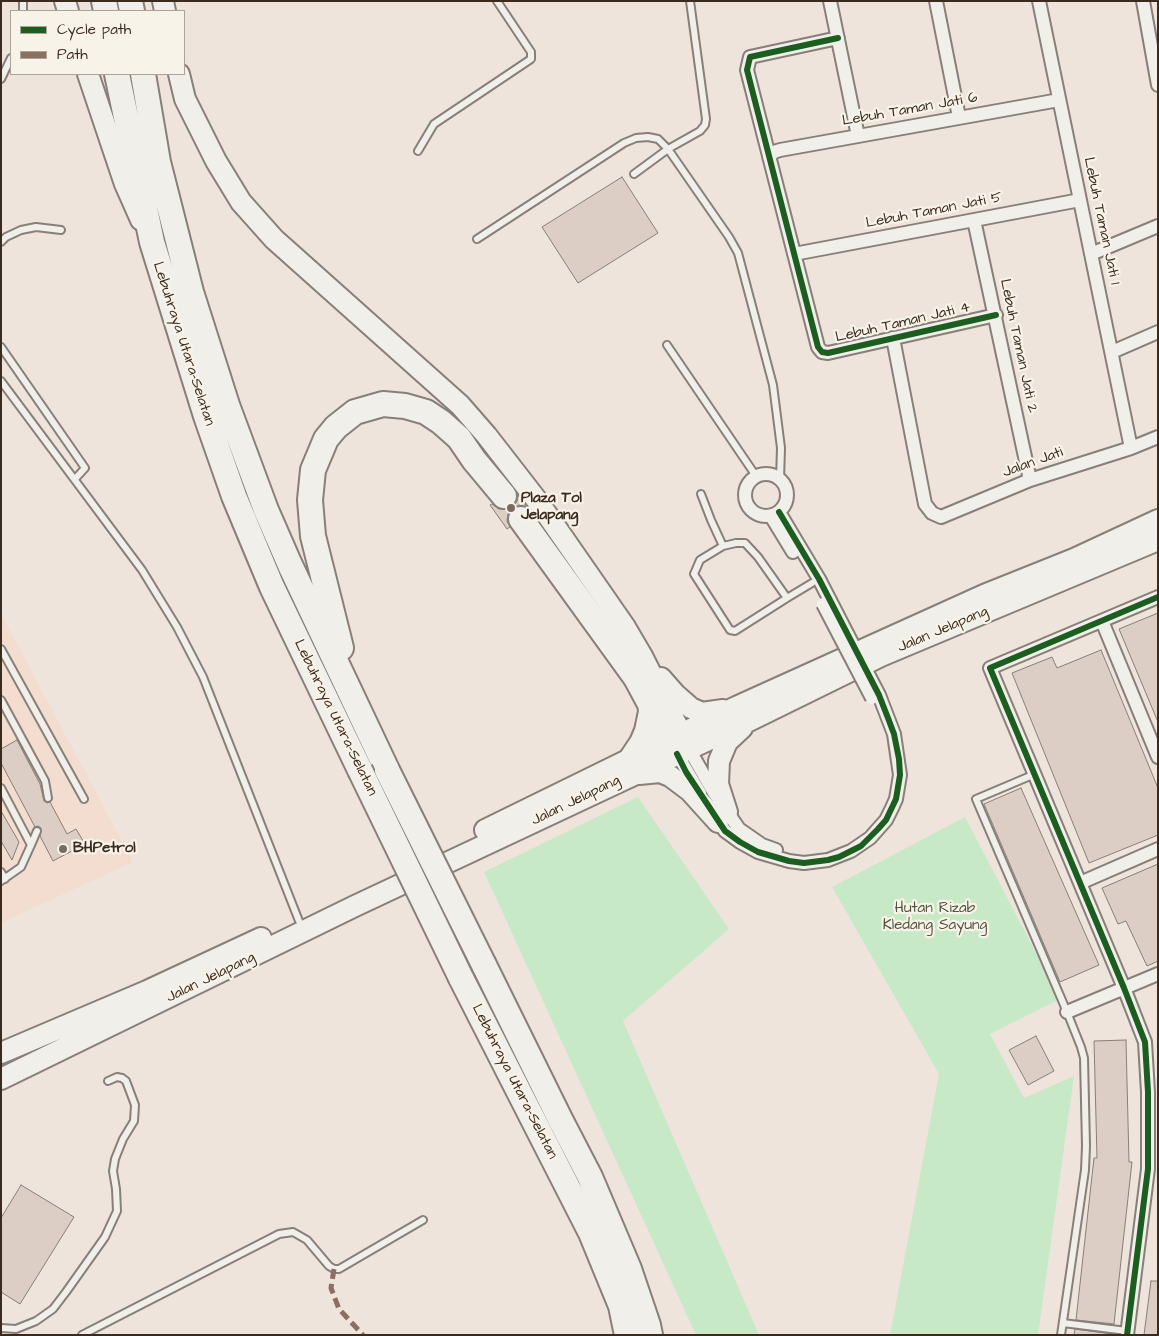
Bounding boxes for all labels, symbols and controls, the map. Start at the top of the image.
legend [10,10,185,75]
text: Cycle path [57,19,131,40]
text: Path [57,44,88,65]
street label: Lebuh Taman Jati 6 [841,89,979,131]
street label: Lebuh Taman Jati 1 [1079,156,1123,286]
street label: Lebuh Taman Jati 5 [864,189,1004,233]
street label: Lebuhraya Utara–Selatan [148,260,218,428]
street label: Lebuh Taman Jati 2 [995,277,1041,415]
street label: Lebuh Taman Jati 4 [834,299,972,347]
street label: Jalan Jati [1000,444,1066,482]
place label: Plaza Tol Jelapang [521,490,582,525]
marker: Plaza Tol Jelapang [505,502,517,514]
street label: Jalan Jelapang [895,603,991,657]
street label: Lebuhraya Utara–Selatan [289,637,381,799]
street label: Jalan Jelapang [529,772,623,830]
place label: BHPetrol [73,840,136,858]
marker: BHPetrol [57,843,69,855]
park label: Hutan Rizab Kledang Sayung [883,900,987,935]
street label: Jalan Jelapang [164,949,258,1007]
street label: Lebuhraya Utara–Selatan [467,1002,561,1162]

